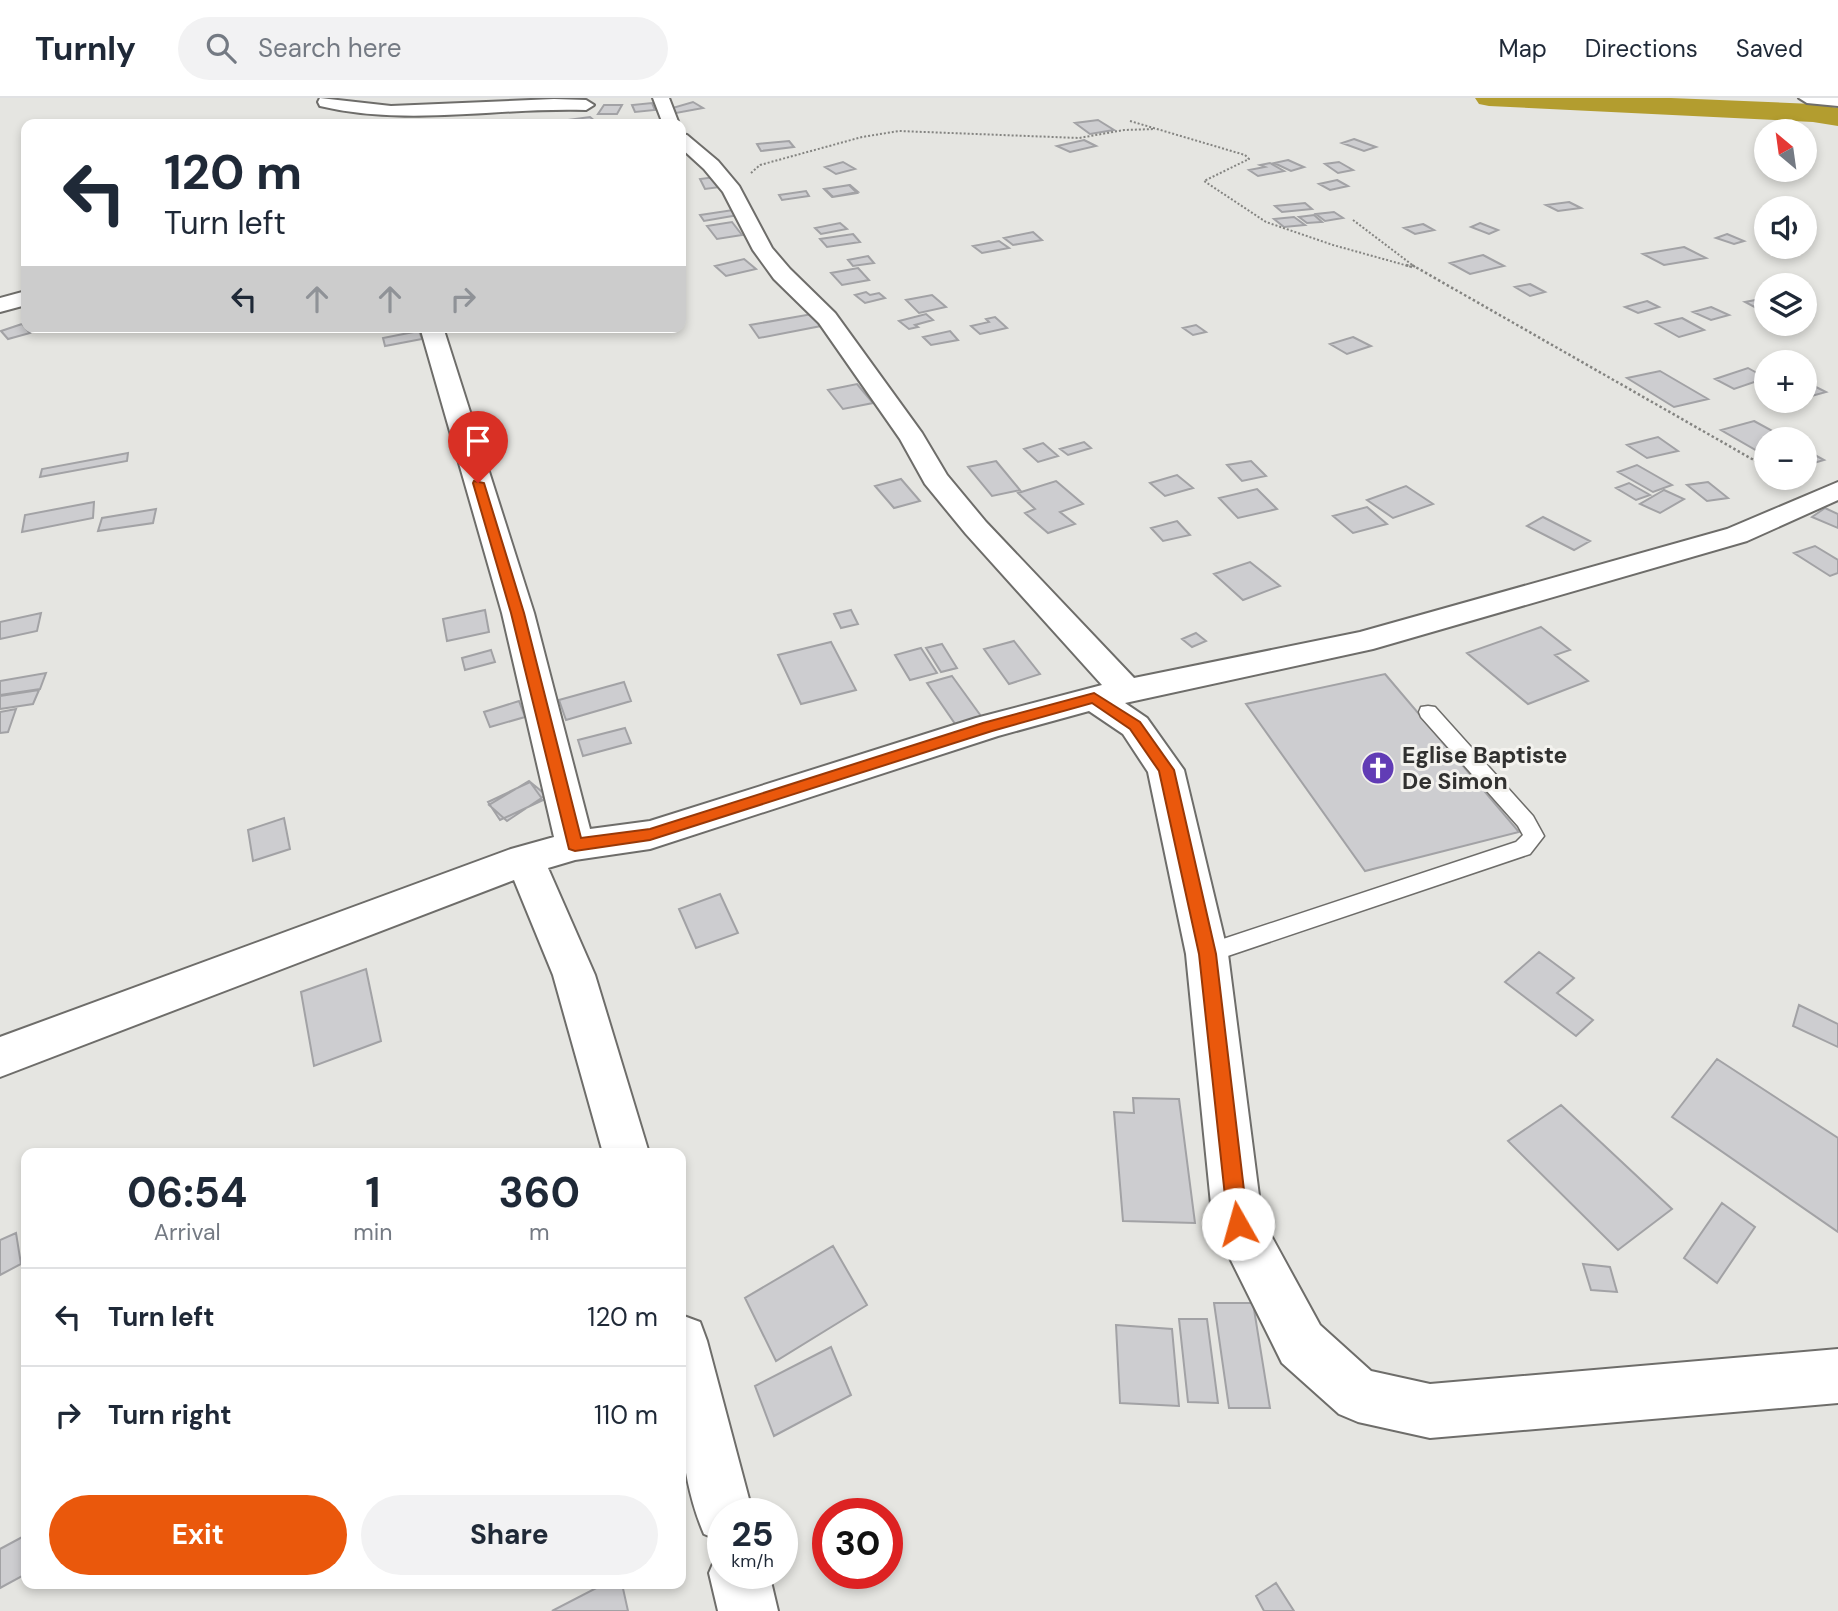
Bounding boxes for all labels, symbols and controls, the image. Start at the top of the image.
search box [178,17,668,80]
text: Turnly [35,27,136,70]
icon: search [202,29,240,67]
text: Search here [258,31,401,65]
text: Map [1499,33,1547,64]
text: Directions [1585,33,1698,64]
text: Saved [1736,33,1803,64]
north arrow [1754,119,1816,182]
map controls [1754,119,1817,490]
text: 120 m [164,140,302,204]
icon: left [49,147,140,238]
button: sound [1754,196,1817,259]
text: Turn left [164,202,286,244]
button: layers [1754,273,1817,336]
icon: left [225,280,263,318]
icon: ahead [298,280,336,318]
icon: ahead [371,280,409,318]
icon: right [444,280,482,318]
button: + [1754,350,1817,413]
pin [448,411,508,483]
icon: arrive [459,422,497,460]
button: − [1754,427,1817,490]
place label: Eglise Baptiste De Simon [1402,740,1567,796]
church icon: Eglise Baptiste De Simon [1359,749,1397,787]
text: 06:54 [127,1165,247,1220]
text: 1 [365,1165,381,1220]
text: 360 [498,1165,580,1220]
position arrow [1201,1187,1275,1261]
text: Arrival [154,1217,221,1247]
text: min [353,1217,392,1247]
text: m [529,1217,549,1247]
icon: left [49,1298,87,1336]
text: Turn left [108,1300,215,1334]
text: 120 m [587,1300,658,1334]
icon: right [49,1396,87,1434]
text: Turn right [108,1398,232,1432]
text: 110 m [594,1398,658,1432]
button: Exit [49,1495,347,1575]
button: Share [361,1495,658,1575]
speed limit sign: 30 [812,1498,903,1589]
text: 25 [732,1511,773,1557]
text: km/h [731,1549,774,1573]

